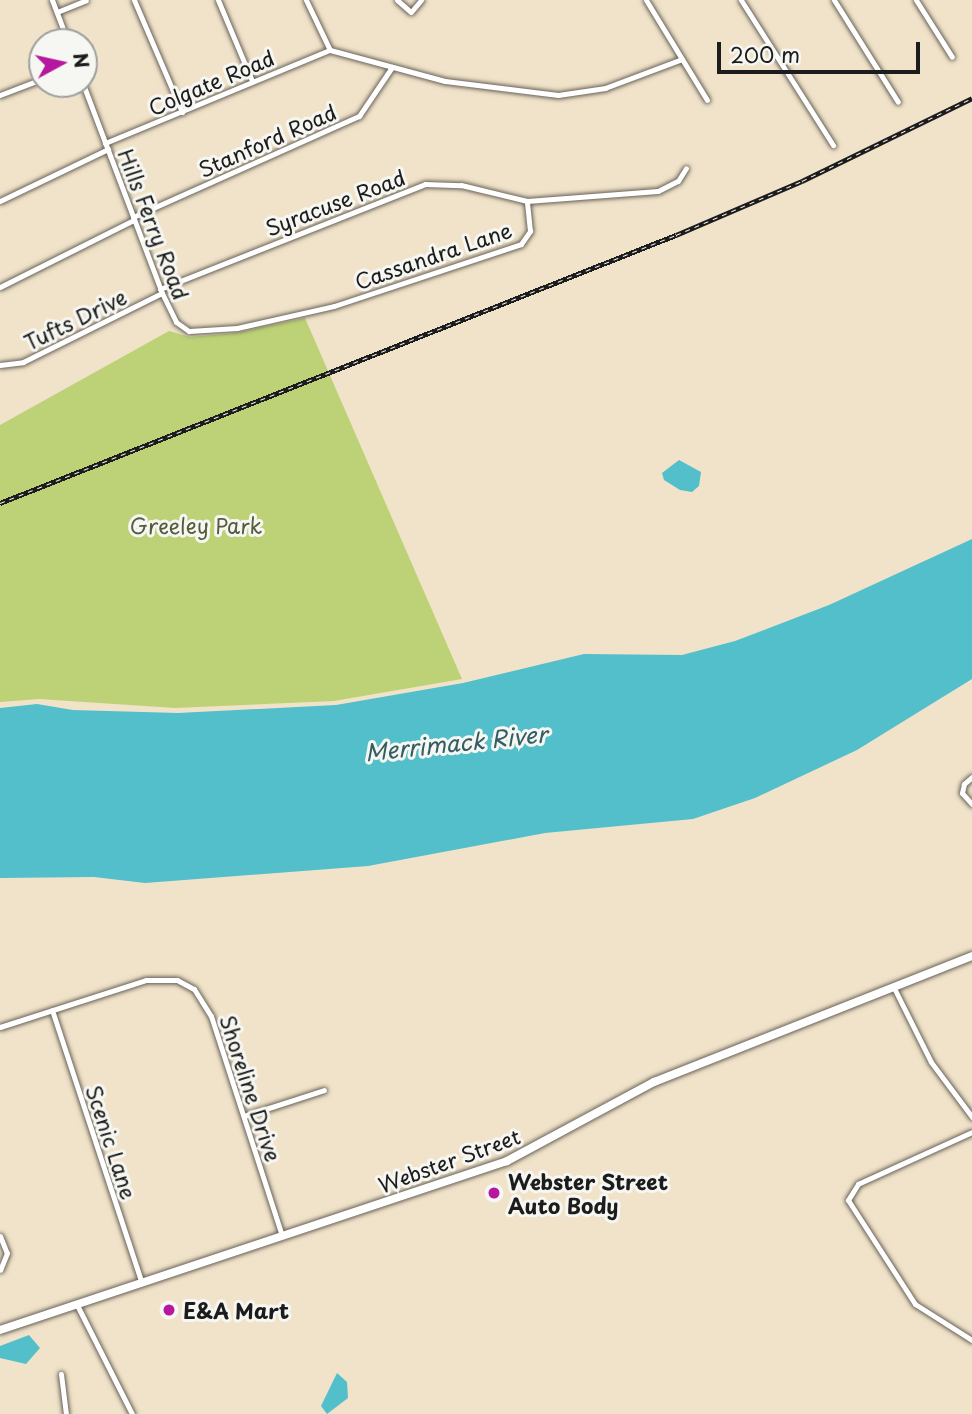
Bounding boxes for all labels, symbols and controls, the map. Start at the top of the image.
north arrow [28,28,98,98]
scale bar [720,28,923,72]
text: 200 m [730,38,800,70]
street label: Colgate Road [144,44,278,120]
text: N [67,51,97,70]
street label: Stanford Road [194,98,340,182]
street label: Hills Ferry Road [113,144,195,304]
street label: Syracuse Road [261,164,409,240]
street label: Cassandra Lane [351,216,515,294]
street label: Tufts Drive [19,283,131,355]
park label: Greeley Park [129,512,263,538]
water label: Merrimack River [363,720,549,766]
street label: Shoreline Drive [215,1011,287,1165]
street label: Scenic Lane [82,1081,142,1203]
street label: Webster Street [373,1122,525,1198]
place label: Webster Street Auto Body [508,1168,669,1218]
marker: Webster Street Auto Body [486,1185,502,1201]
place label: E&A Mart [183,1297,291,1323]
marker: E&A Mart [161,1302,177,1318]

